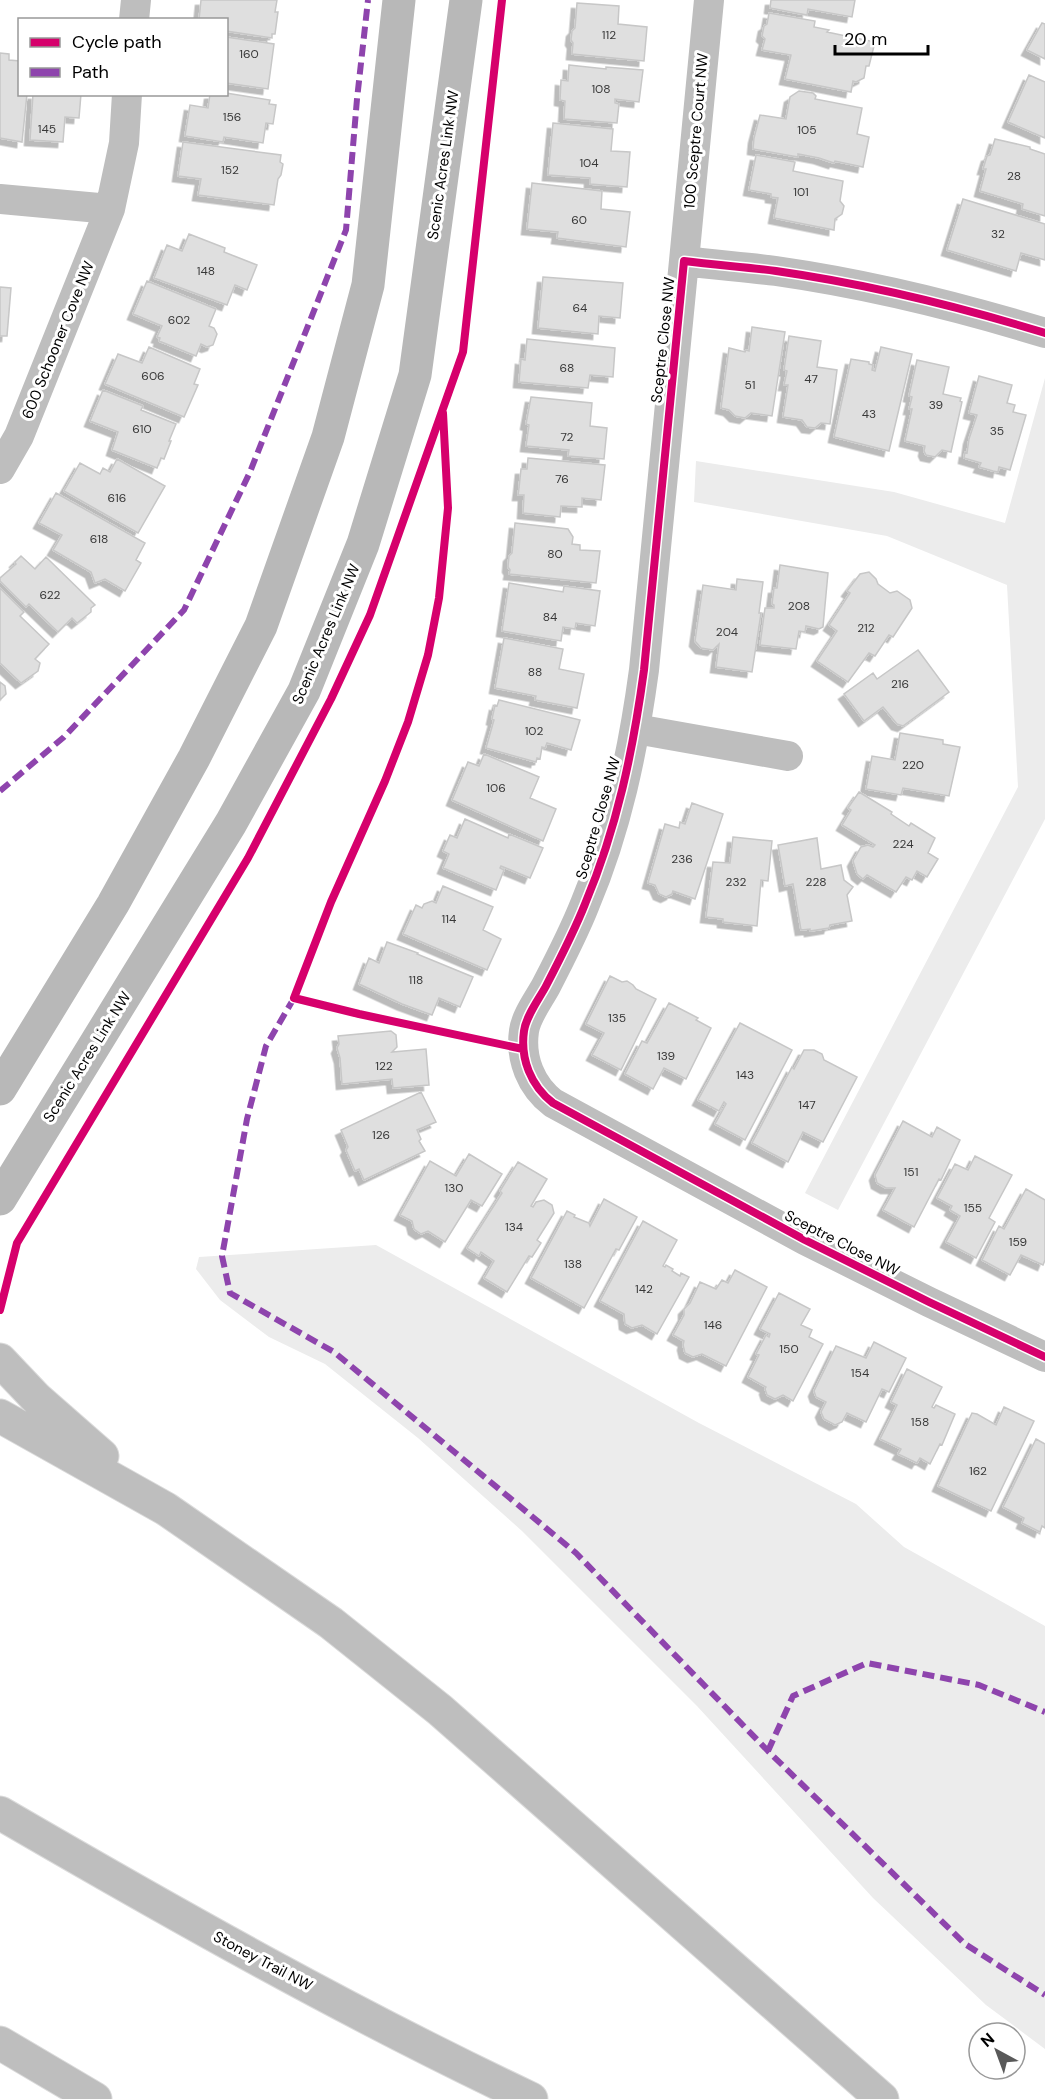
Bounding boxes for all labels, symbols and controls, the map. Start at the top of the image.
legend [18,18,228,96]
scale bar [835,18,928,56]
house number: 112 [602,27,616,43]
text: 20 m [844,27,887,51]
text: Cycle path [72,30,162,54]
house number: 160 [239,46,259,62]
street label: 100 Sceptre Court NW [679,52,713,210]
text: Path [72,60,109,84]
house number: 108 [591,81,611,97]
street label: Scenic Acres Link NW [423,89,463,241]
house number: 156 [223,109,241,125]
house number: 145 [38,121,56,137]
house number: 105 [797,122,817,138]
house number: 104 [579,155,599,171]
house number: 152 [221,162,239,178]
house number: 28 [1007,168,1021,184]
house number: 101 [793,184,809,200]
house number: 60 [571,212,587,228]
house number: 32 [991,226,1005,242]
street label: 600 Schooner Cove NW [17,258,99,422]
house number: 148 [197,263,215,279]
street label: Sceptre Close NW [646,276,680,404]
house number: 64 [573,300,587,316]
house number: 602 [168,312,190,328]
house number: 68 [560,360,574,376]
house number: 606 [141,368,165,384]
house number: 47 [804,371,818,387]
house number: 51 [744,377,756,393]
house number: 39 [929,397,943,413]
house number: 43 [862,406,876,422]
house number: 610 [132,421,152,437]
house number: 35 [990,423,1004,439]
house number: 72 [560,429,574,445]
house number: 76 [555,471,569,487]
house number: 616 [108,490,126,506]
house number: 618 [90,531,108,547]
house number: 80 [547,546,563,562]
street label: Scenic Acres Link NW [287,560,365,707]
house number: 622 [39,587,61,603]
house number: 208 [788,598,810,614]
house number: 84 [543,609,557,625]
house number: 212 [857,620,875,636]
house number: 204 [716,624,738,640]
house number: 88 [528,664,542,680]
house number: 216 [891,676,909,692]
house number: 102 [525,723,543,739]
street label: Sceptre Close NW [571,754,625,882]
house number: 220 [902,757,924,773]
house number: 106 [486,780,506,796]
house number: 224 [893,836,913,852]
house number: 236 [671,851,693,867]
house number: 232 [726,874,747,890]
house number: 228 [806,874,826,890]
house number: 114 [442,911,456,927]
house number: 118 [409,972,423,988]
street label: Scenic Acres Link NW [39,987,136,1126]
house number: 135 [608,1010,626,1026]
house number: 139 [657,1048,675,1064]
house number: 122 [375,1058,393,1074]
house number: 143 [736,1067,754,1083]
house number: 147 [798,1097,816,1113]
house number: 126 [372,1127,390,1143]
house number: 151 [904,1164,918,1180]
house number: 130 [444,1180,464,1196]
house number: 155 [964,1200,982,1216]
street label: Sceptre Close NW [781,1205,903,1281]
house number: 134 [505,1219,523,1235]
house number: 159 [1009,1234,1027,1250]
house number: 138 [564,1256,582,1272]
house number: 142 [635,1281,653,1297]
house number: 146 [704,1317,722,1333]
house number: 150 [779,1341,799,1357]
house number: 154 [851,1365,869,1381]
house number: 158 [911,1414,929,1430]
house number: 162 [969,1463,987,1479]
street label: Stoney Trail NW [210,1926,316,1996]
north arrow [967,2021,1027,2081]
text: N [976,2028,999,2052]

